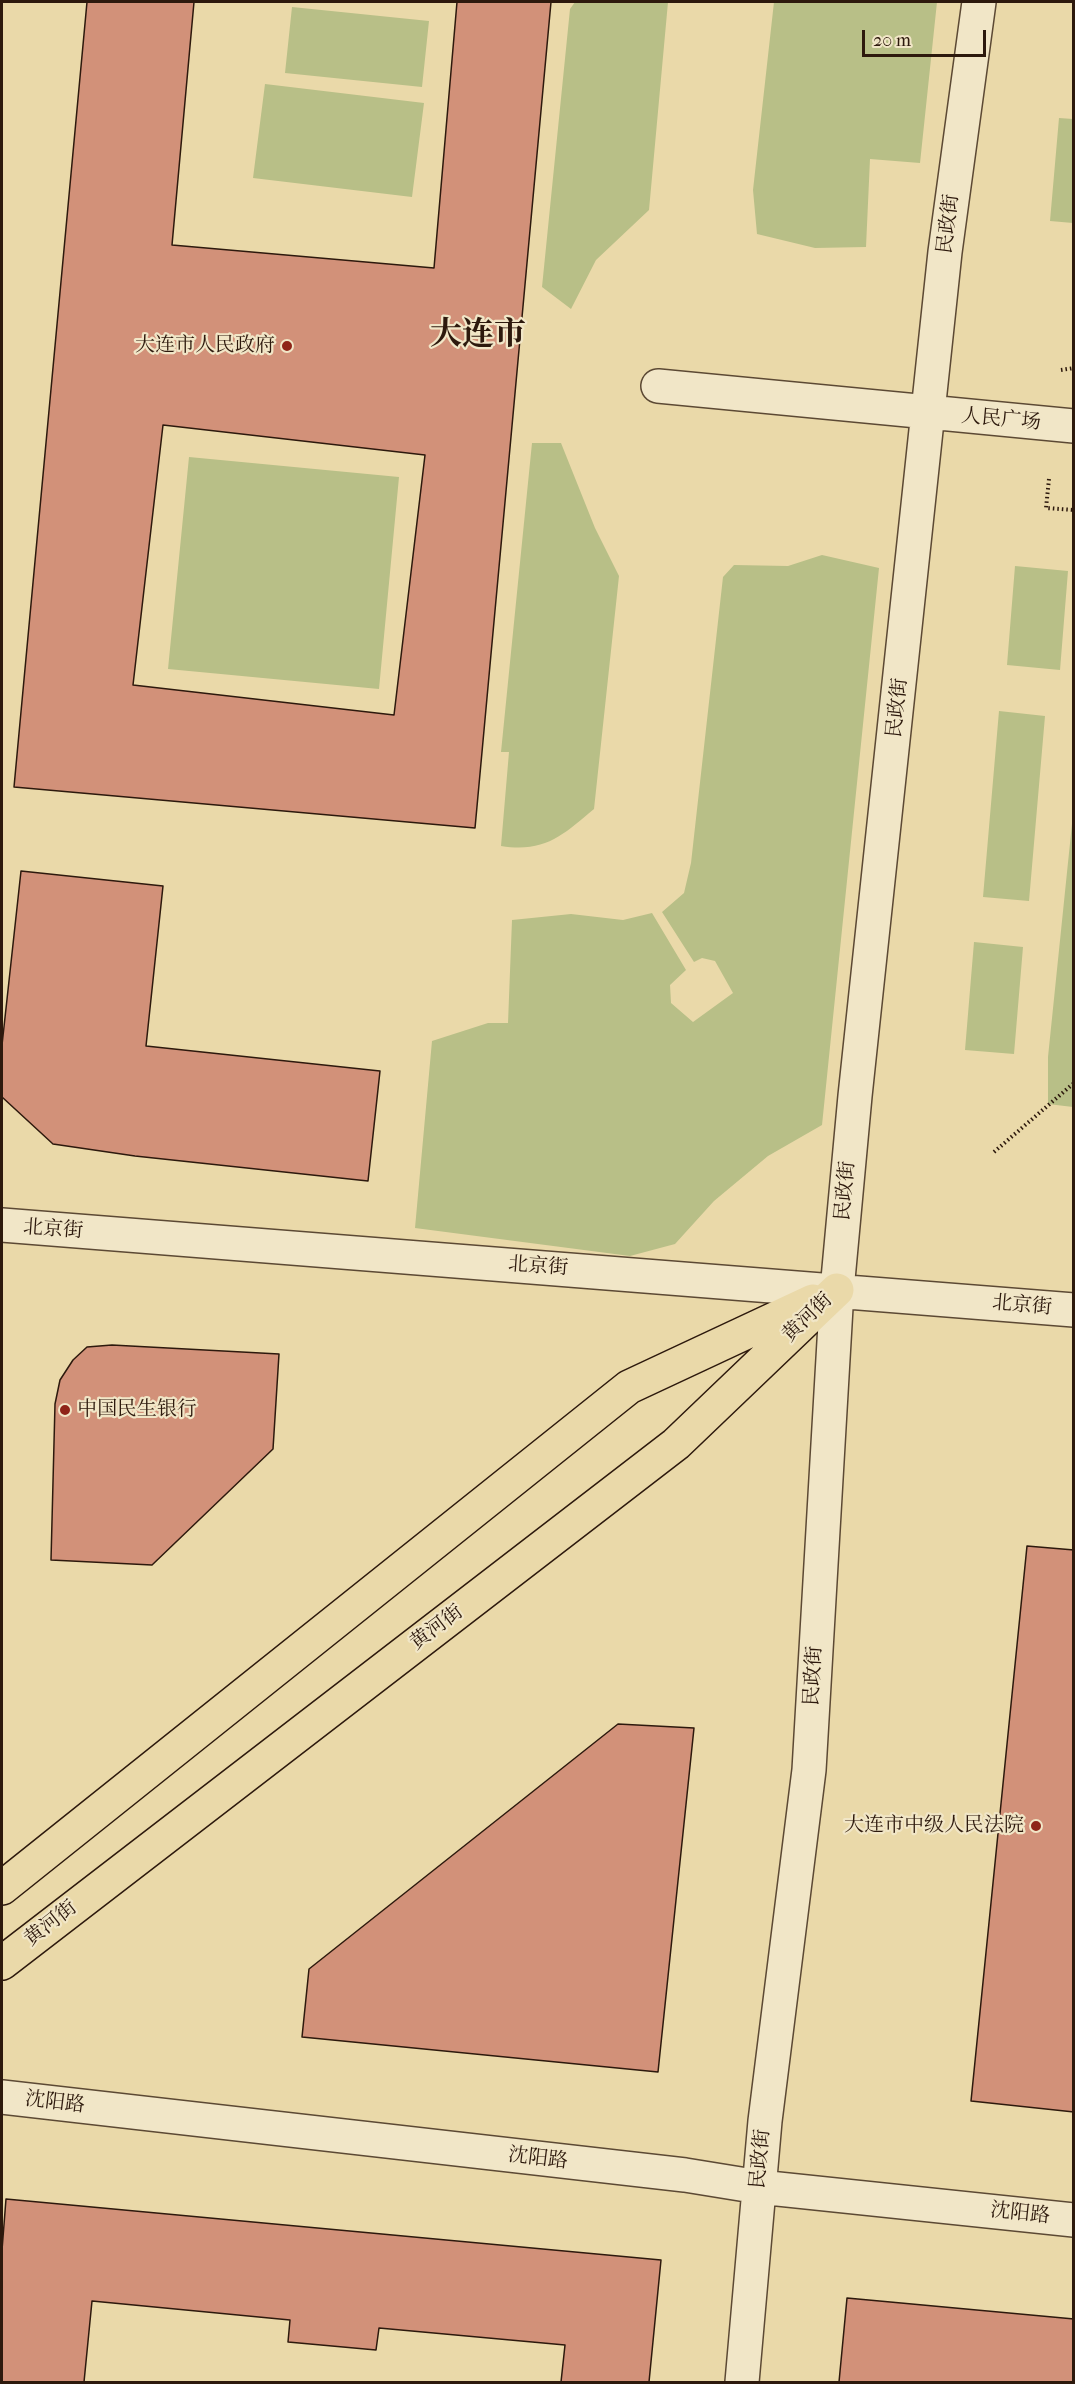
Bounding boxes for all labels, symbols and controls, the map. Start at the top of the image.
scale bar [865,18,990,56]
text: 20 m [873,30,911,51]
street label: 民政街 [933,193,965,255]
district label: 大连市 [430,317,526,355]
place label: 大连市人民政府 [135,334,275,358]
marker: 大连市人民政府 [280,339,294,353]
street label: 人民广场 [960,405,1042,435]
street label: 民政街 [883,677,913,739]
street label: 民政街 [831,1160,861,1222]
street label: 北京街 [22,1216,84,1244]
street label: 北京街 [507,1253,569,1281]
street label: 黄河街 [778,1289,838,1347]
street label: 北京街 [991,1291,1053,1321]
place label: 中国民生银行 [77,1398,197,1422]
marker: 中国民生银行 [58,1403,72,1417]
street label: 黄河街 [406,1600,468,1656]
street label: 民政街 [800,1645,828,1707]
place label: 大连市中级人民法院 [844,1814,1024,1838]
marker: 大连市中级人民法院 [1029,1819,1043,1833]
street label: 黄河街 [20,1896,82,1952]
street label: 沈阳路 [24,2087,86,2119]
street label: 民政街 [746,2128,776,2190]
street label: 沈阳路 [507,2143,569,2175]
street label: 沈阳路 [989,2199,1051,2229]

